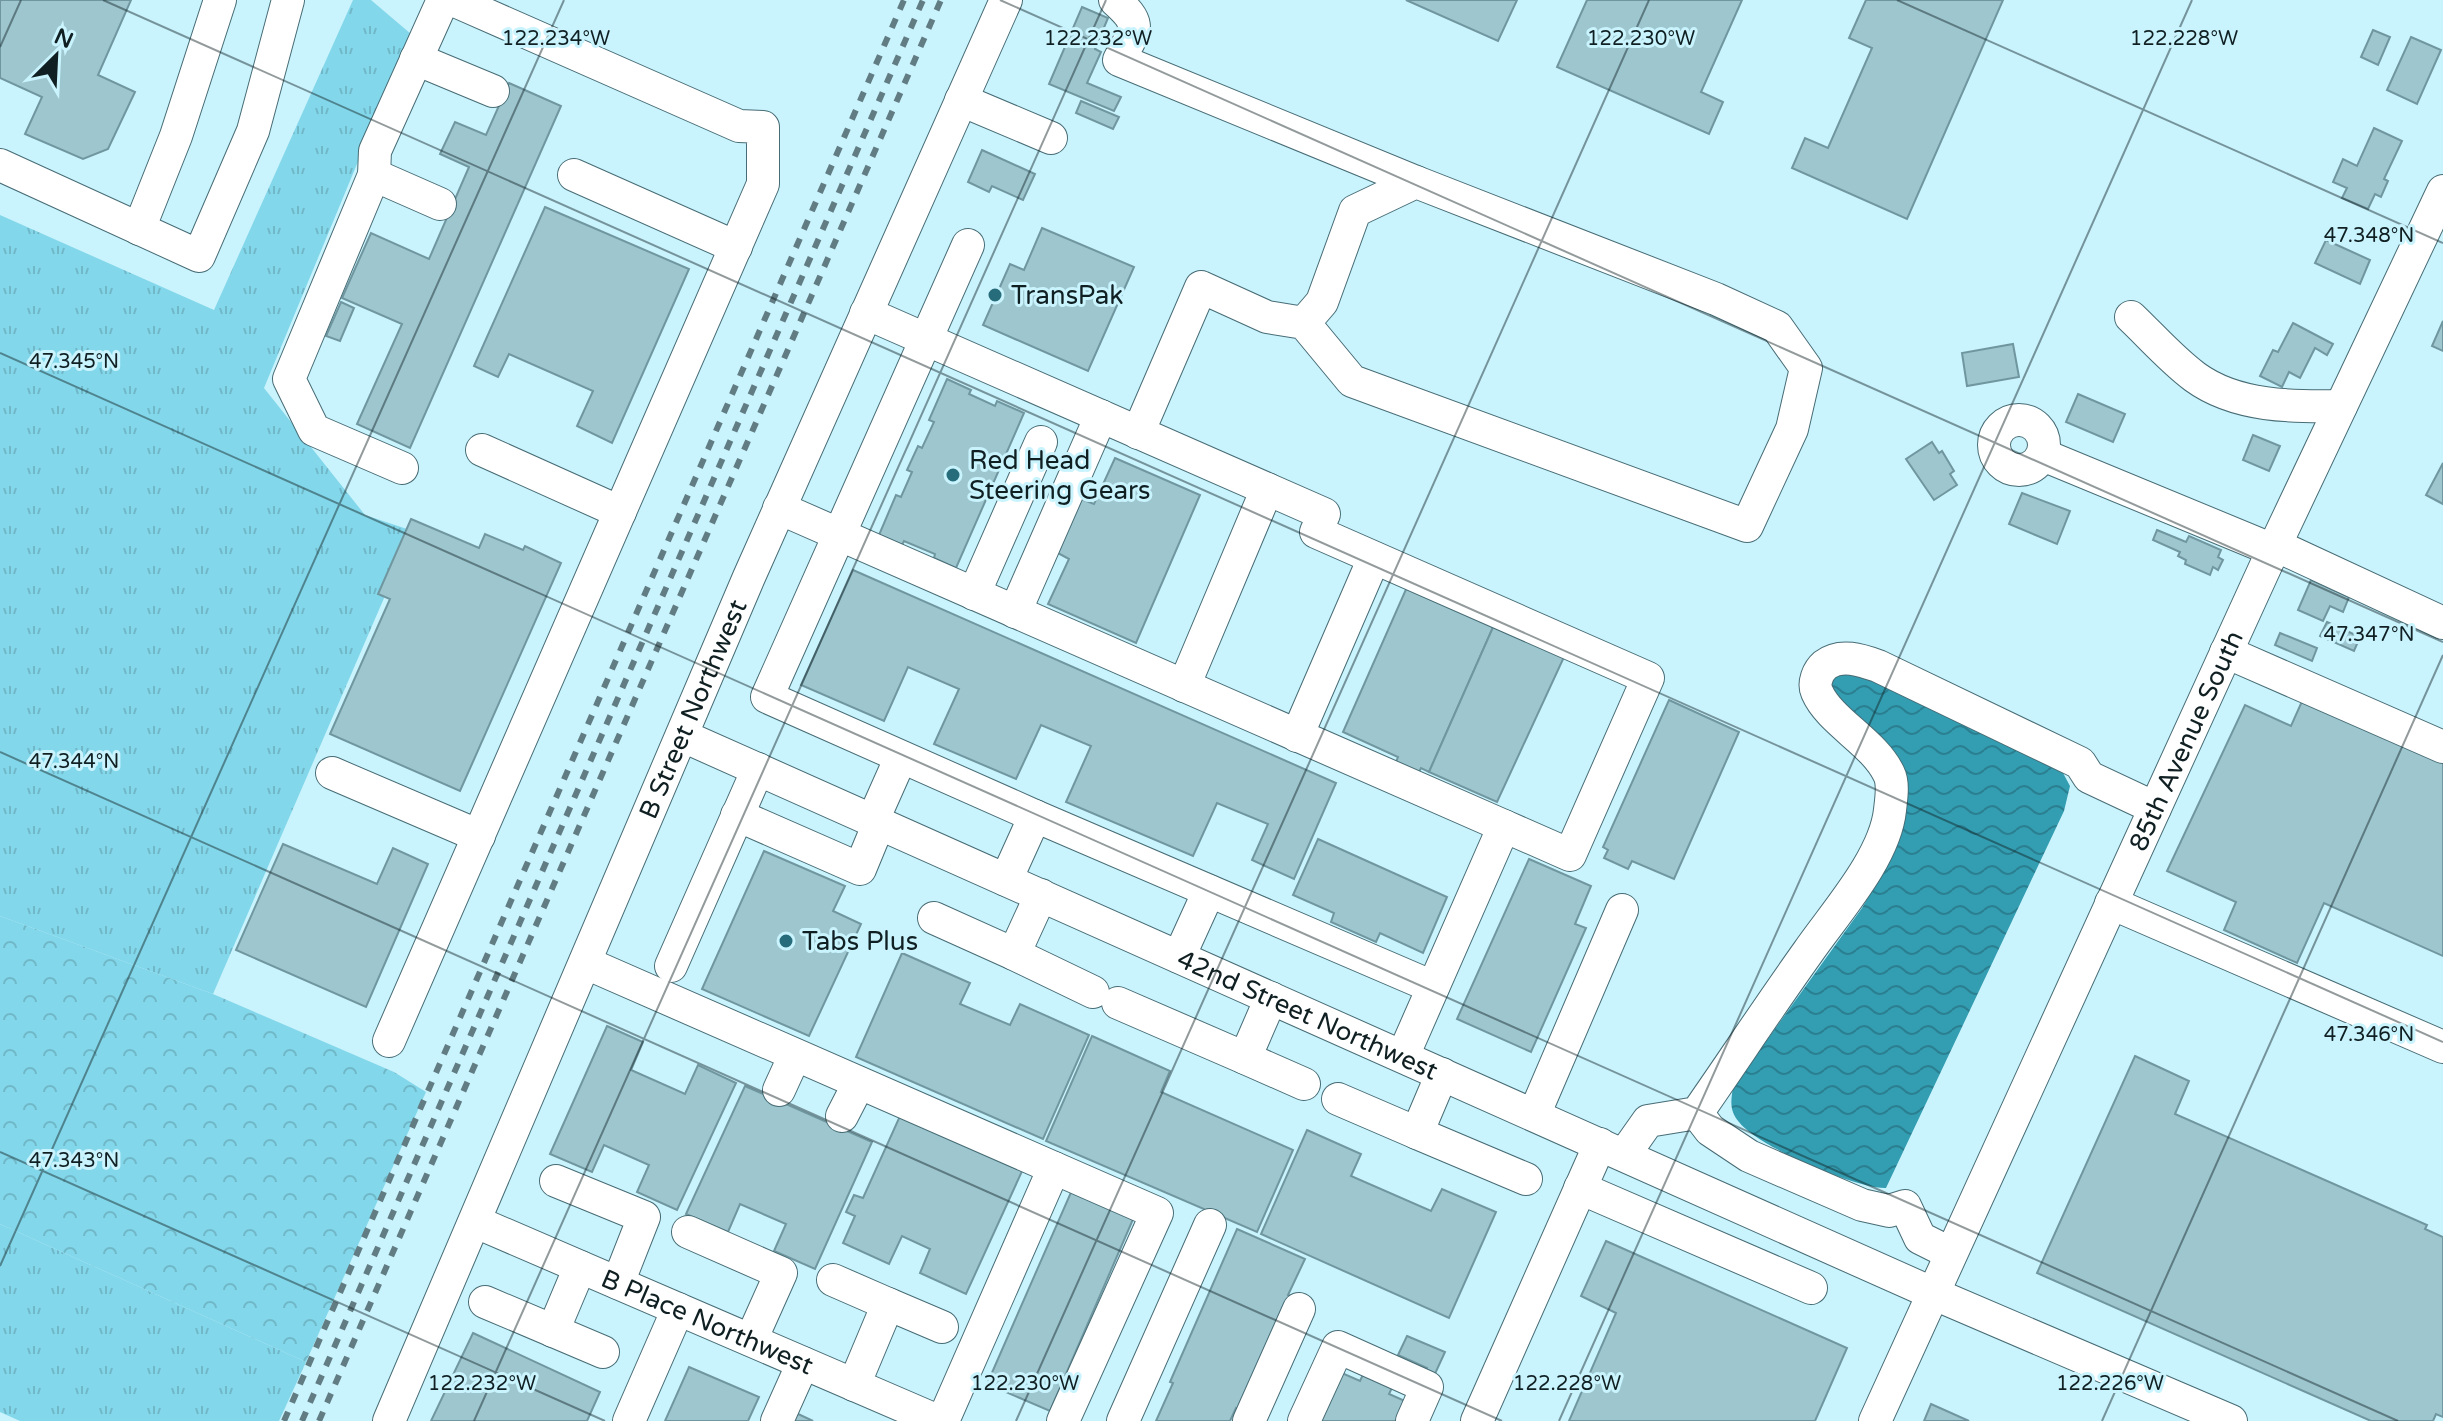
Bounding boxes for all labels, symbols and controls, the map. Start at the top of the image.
north arrow [16,16,96,96]
text: N [50,23,77,54]
text: 122.234°W [502,27,610,51]
text: 122.232°W [1044,27,1152,51]
text: 122.230°W [1587,27,1695,51]
text: 122.228°W [2130,27,2238,51]
text: 47.348°N [2324,224,2414,248]
place label: TransPak [1011,280,1123,311]
marker: TransPak [986,286,1004,304]
text: 47.345°N [29,350,119,374]
place label: Red Head Steering Gears [969,445,1151,506]
marker: Red Head Steering Gears [944,466,962,484]
street label: B Street Northwest [632,595,753,823]
text: 47.347°N [2323,623,2415,647]
street label: 85th Avenue South [2122,626,2250,856]
text: 47.344°N [29,750,119,774]
place label: Tabs Plus [802,926,918,957]
marker: Tabs Plus [777,932,795,950]
street label: 42nd Street Northwest [1173,943,1443,1086]
text: 47.346°N [2324,1023,2414,1047]
text: 47.343°N [29,1149,119,1173]
street label: B Place Northwest [597,1262,818,1381]
text: 122.232°W [428,1372,536,1396]
text: 122.230°W [971,1372,1079,1396]
text: 122.228°W [1513,1372,1621,1396]
text: 122.226°W [2056,1372,2164,1396]

